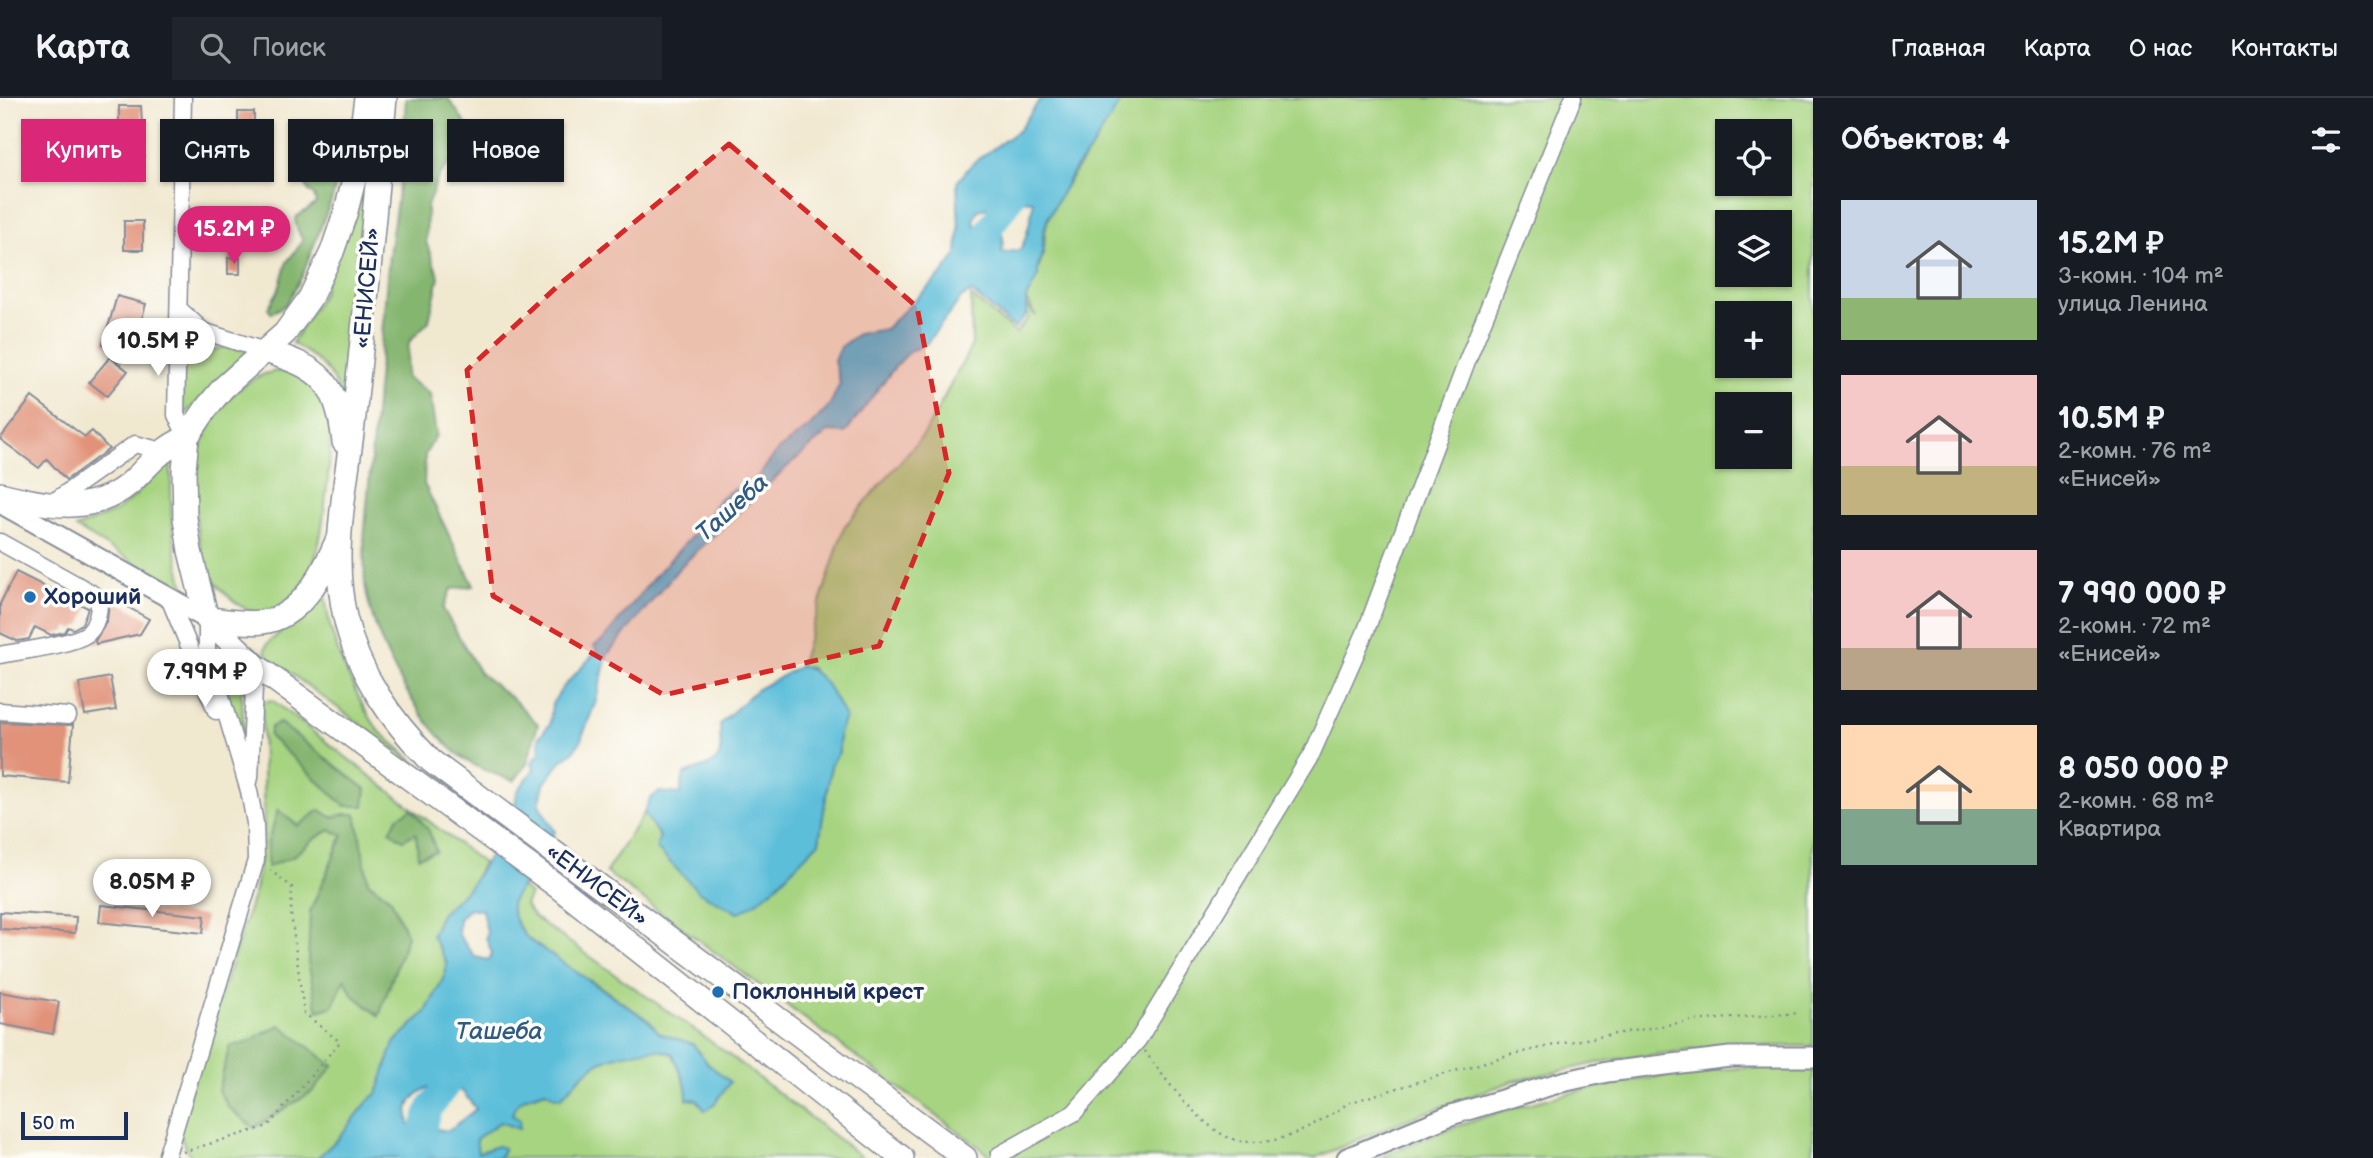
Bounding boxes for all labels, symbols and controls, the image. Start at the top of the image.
search box [172,17,662,80]
text: Карта [35,28,130,68]
icon: search [196,29,234,67]
text: Поиск [252,33,326,64]
text: Главная [1891,34,1985,63]
text: Карта [2023,34,2091,63]
text: О нас [2129,34,2192,63]
text: Контакты [2230,34,2338,63]
chip: Купить [21,119,146,182]
chip: Снять [160,119,274,182]
chip: Фильтры [288,119,433,182]
chip: Новое [447,119,564,182]
map controls [1715,119,1792,469]
button: locate [1715,119,1792,196]
icon: filters [2307,121,2345,159]
text: Объектов: 4 [1841,122,2010,158]
pin: 15.2M ₽ [169,206,299,266]
button: layers [1715,210,1792,287]
text: 15.2M ₽ [193,215,275,243]
street label: «ЕНИСЕЙ» [348,226,386,350]
text: 15.2M ₽ [2058,226,2164,262]
icon: home [1897,228,1981,312]
text: 3-комн. · 104 m² [2058,262,2224,290]
text: улица Ленина [2058,290,2208,318]
button: + [1715,301,1792,378]
pin: 10.5M ₽ [93,318,223,378]
text: 10.5M ₽ [117,327,199,355]
button: − [1715,392,1792,469]
text: 10.5M ₽ [2058,401,2165,437]
icon: home [1897,403,1981,487]
text: 2-комн. · 76 m² [2058,437,2211,465]
text: «Енисей» [2058,465,2161,493]
water label: Ташеба [690,468,774,548]
text: 7 990 000 ₽ [2058,576,2226,612]
icon: home [1897,578,1981,662]
place label: Хороший [43,583,141,611]
marker: Хороший [22,589,38,605]
text: 2-комн. · 72 m² [2058,612,2211,640]
text: «Енисей» [2058,640,2161,668]
pin: 7.99M ₽ [140,650,270,709]
text: 7.99M ₽ [163,658,247,686]
text: 8 050 000 ₽ [2058,751,2229,787]
icon: home [1897,753,1981,837]
text: 2-комн. · 68 m² [2058,787,2214,815]
text: Квартира [2058,815,2161,843]
street label: «ЕНИСЕЙ» [540,837,654,933]
pin: 8.05M ₽ [87,860,217,919]
text: 8.05M ₽ [109,868,195,896]
place label: Поклонный крест [732,978,924,1006]
marker: Поклонный крест [710,984,726,1000]
water label: Ташеба [455,1017,543,1046]
scale bar [21,1109,128,1141]
text: 50 m [32,1112,75,1135]

